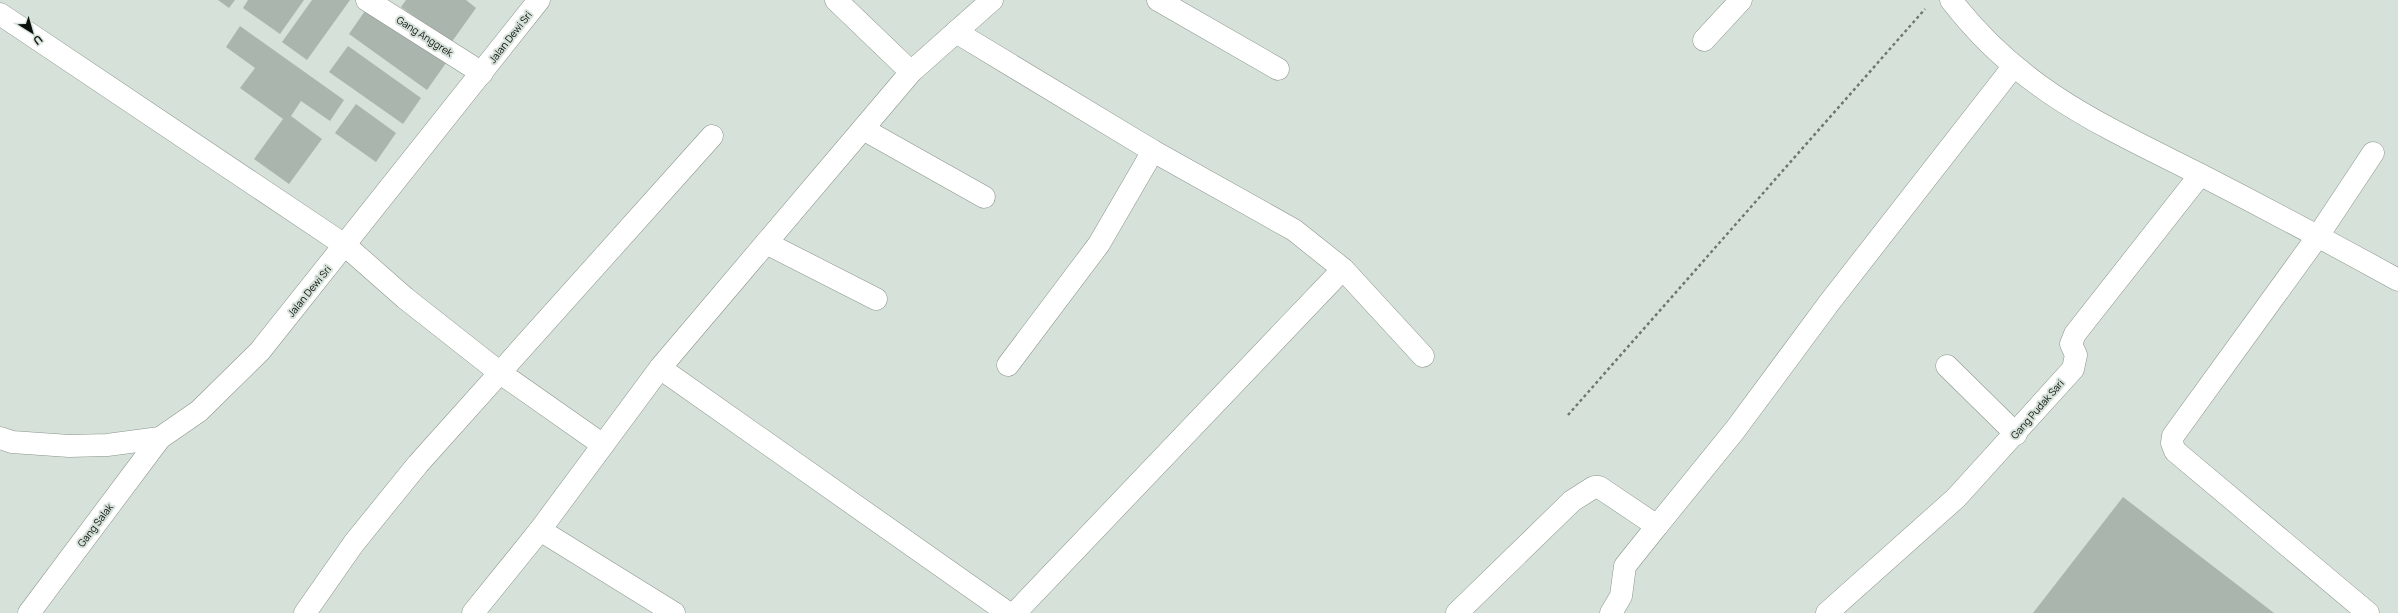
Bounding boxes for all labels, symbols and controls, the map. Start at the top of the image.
street label: Jalan Dewi Sri [485,8,535,66]
north arrow [12,12,52,52]
street label: Gang Anggrek [394,12,457,60]
text: U [31,32,46,49]
street label: Jalan Dewi Sri [284,262,334,320]
street label: Gang Pudak Sari [2007,376,2067,442]
street label: Gang Salak [74,500,117,550]

